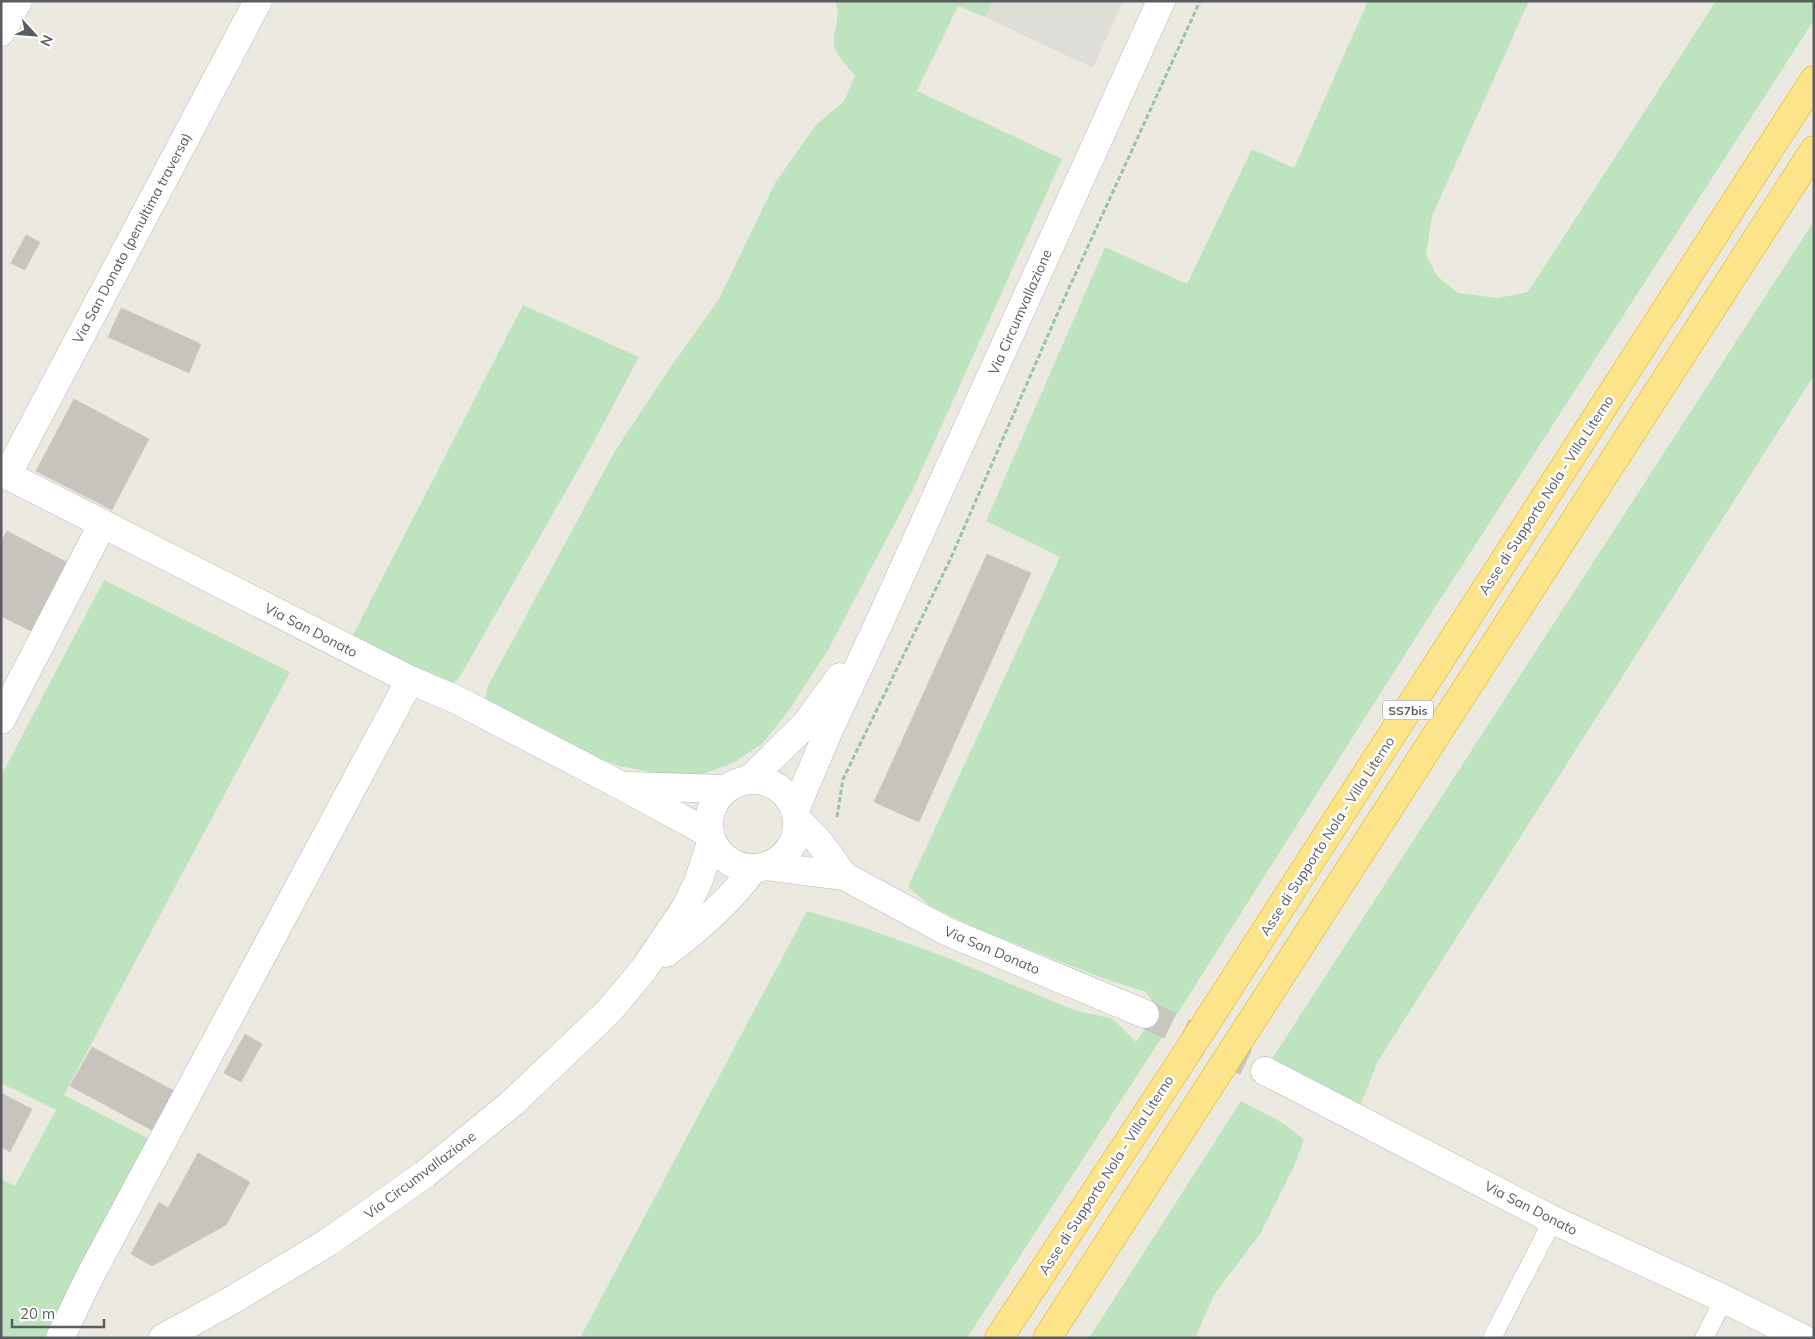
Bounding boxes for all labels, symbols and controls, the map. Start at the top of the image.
north arrow [10,10,60,60]
text: N [36,32,57,49]
street label: Via San Donato (penultima traversa) [69,129,195,347]
street label: Via Circumvallazione [984,246,1056,378]
street label: Asse di Supporto Nola - Villa Literno [1475,392,1617,598]
street label: Via San Donato [261,599,361,661]
road number: SS7bis [1383,700,1433,720]
street label: Asse di Supporto Nola - Villa Literno [1256,733,1398,939]
street label: Via San Donato [942,922,1042,978]
street label: Asse di Supporto Nola - Villa Literno [1035,1072,1177,1278]
street label: Via Circumvallazione [360,1127,480,1223]
street label: Via San Donato [1481,1177,1581,1239]
scale bar [12,1296,105,1328]
text: 20 m [20,1304,55,1323]

